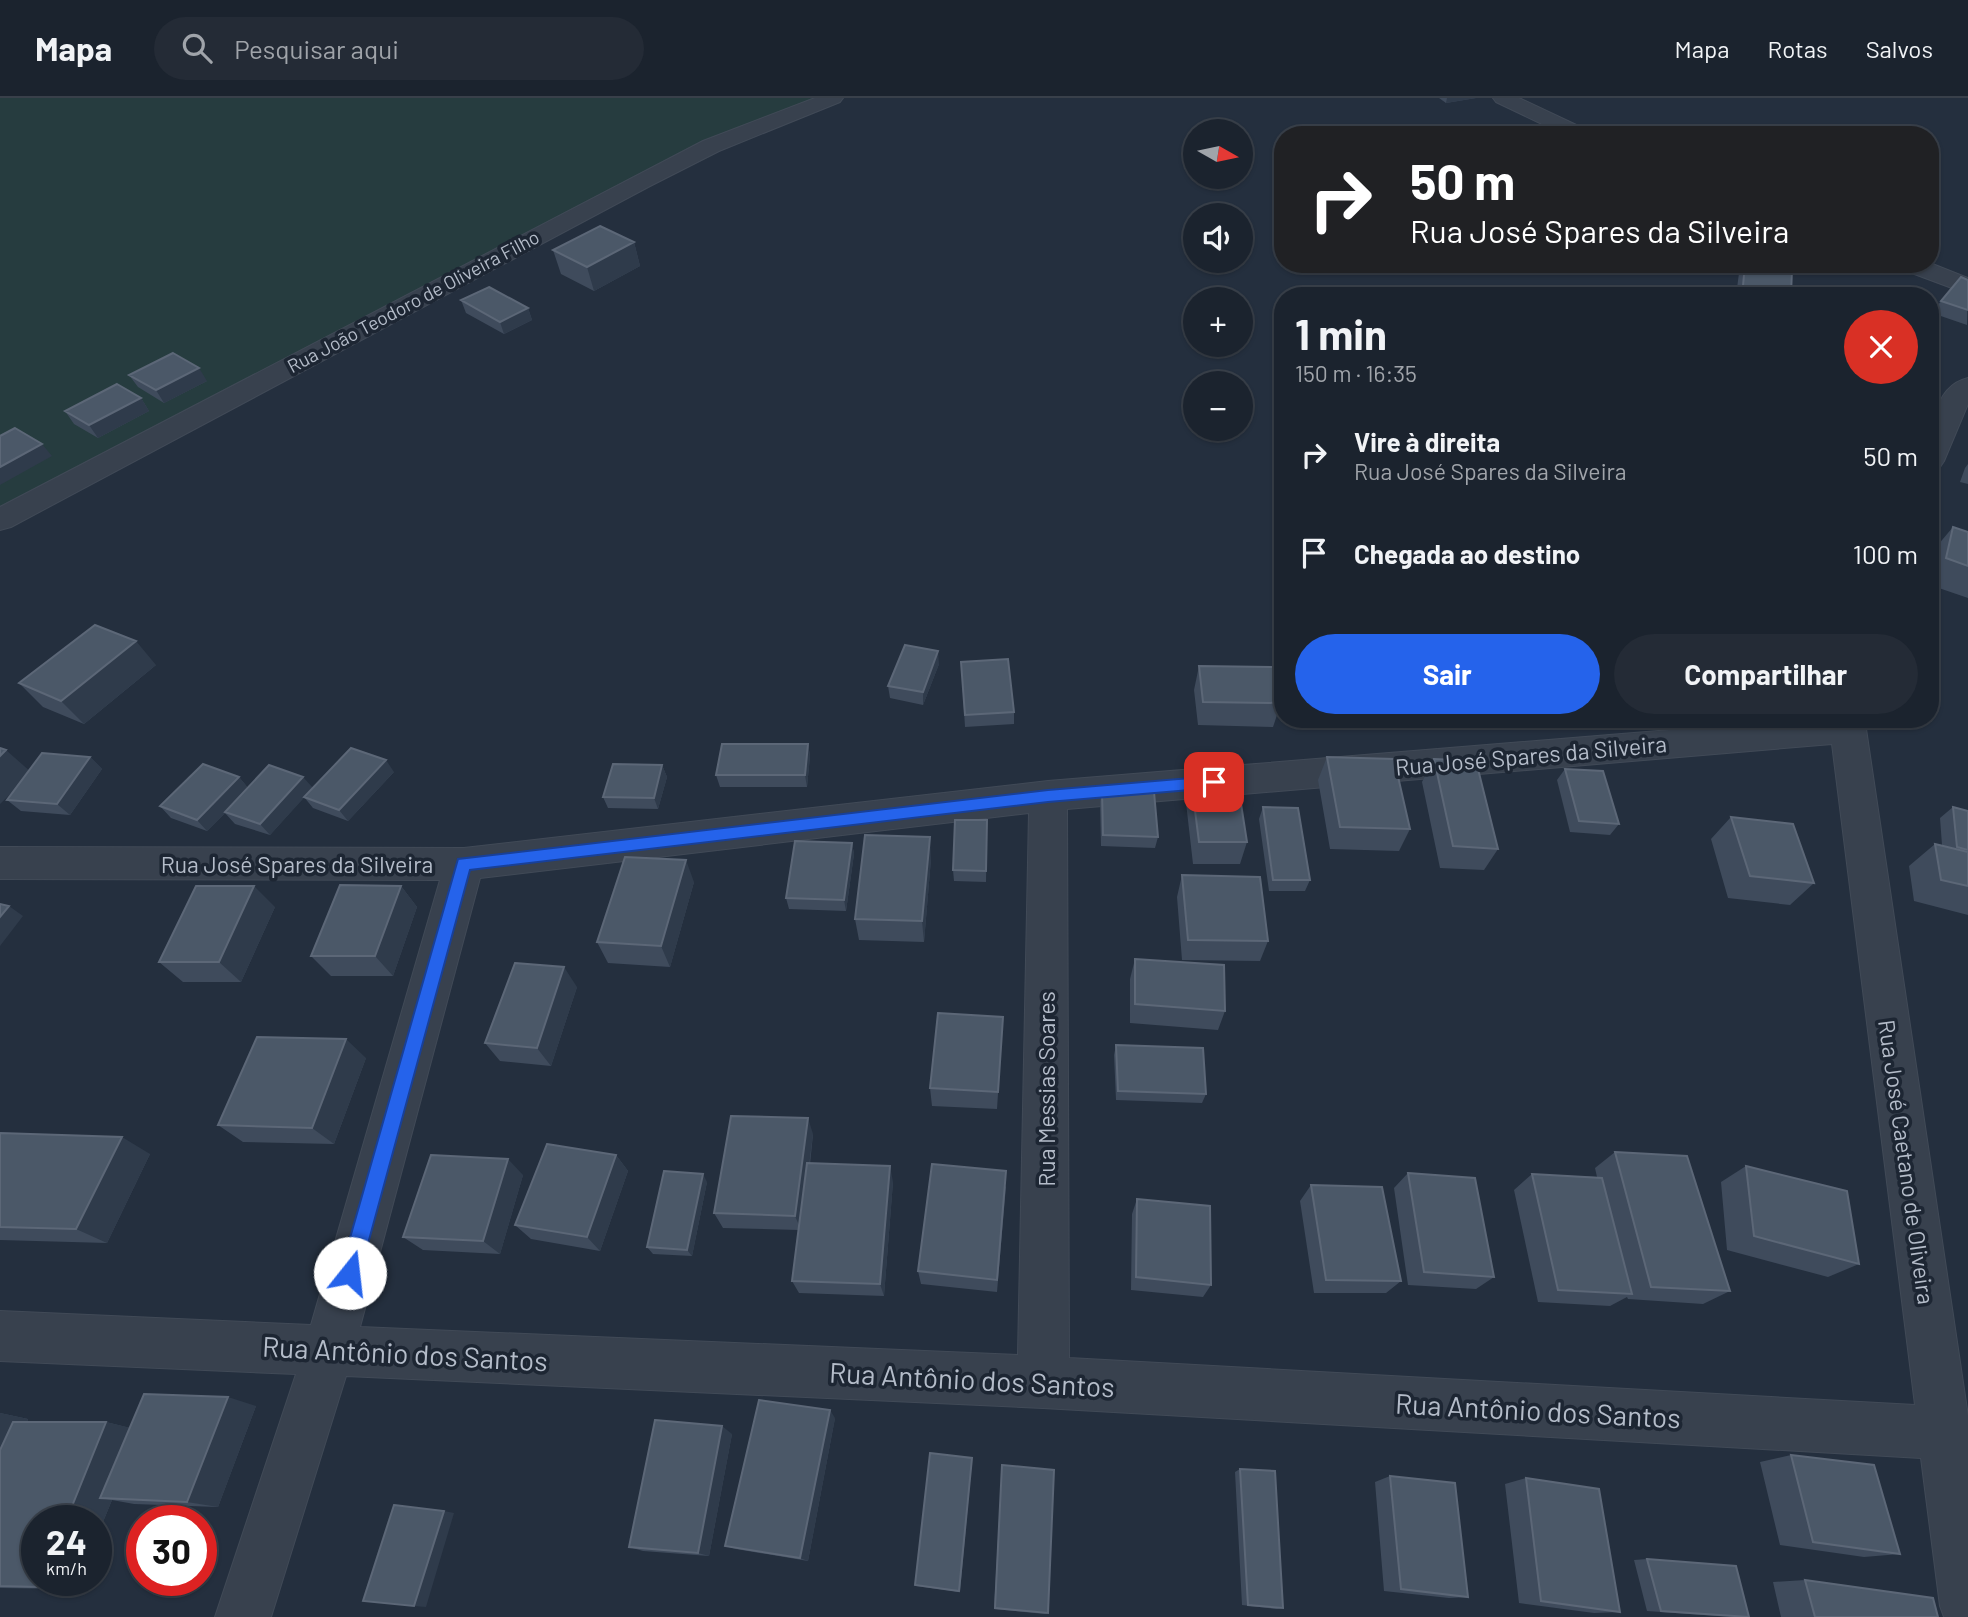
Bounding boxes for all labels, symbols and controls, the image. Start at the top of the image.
search box [154,17,644,80]
text: Mapa [35,28,112,68]
icon: search [178,29,216,67]
text: Pesquisar aqui [234,33,399,64]
text: Mapa [1675,34,1730,63]
text: Rotas [1768,34,1828,63]
text: Salvos [1866,34,1933,63]
north arrow [1183,119,1253,189]
map controls [1183,119,1253,441]
text: 50 m [1410,151,1515,210]
icon: right [1295,154,1386,245]
button: sound [1183,203,1253,273]
text: Rua José Spares da Silveira [1410,211,1789,249]
street label: Rua João Teodoro de Oliveira Filho [283,225,543,377]
button: + [1183,287,1253,357]
text: 1 min [1295,308,1387,358]
button: close [1844,310,1918,384]
text: 150 m · 16:35 [1295,359,1417,387]
button: − [1183,371,1253,441]
text: Vire à direita [1354,426,1500,457]
icon: right [1295,436,1333,474]
text: 50 m [1863,440,1918,471]
text: Rua José Spares da Silveira [1354,457,1627,485]
icon: arrive [1295,534,1333,572]
text: Chegada ao destino [1354,538,1580,569]
text: 100 m [1853,538,1918,569]
button: Sair [1295,634,1600,714]
button: Compartilhar [1614,634,1918,714]
street label: Rua José Spares da Silveira [1394,729,1668,781]
pin [1184,752,1244,812]
icon: arrive [1195,763,1233,801]
street label: Rua José Spares da Silveira [161,850,433,878]
street label: Rua Messias Soares [1032,991,1060,1187]
street label: Rua José Caetano de Oliveira [1873,1018,1941,1306]
position arrow [313,1236,387,1310]
street label: Rua Antônio dos Santos [261,1329,549,1377]
street label: Rua Antônio dos Santos [828,1355,1116,1403]
street label: Rua Antônio dos Santos [1394,1386,1682,1434]
speed limit sign: 30 [126,1505,217,1596]
text: 24 [46,1520,87,1562]
text: km/h [46,1557,87,1579]

